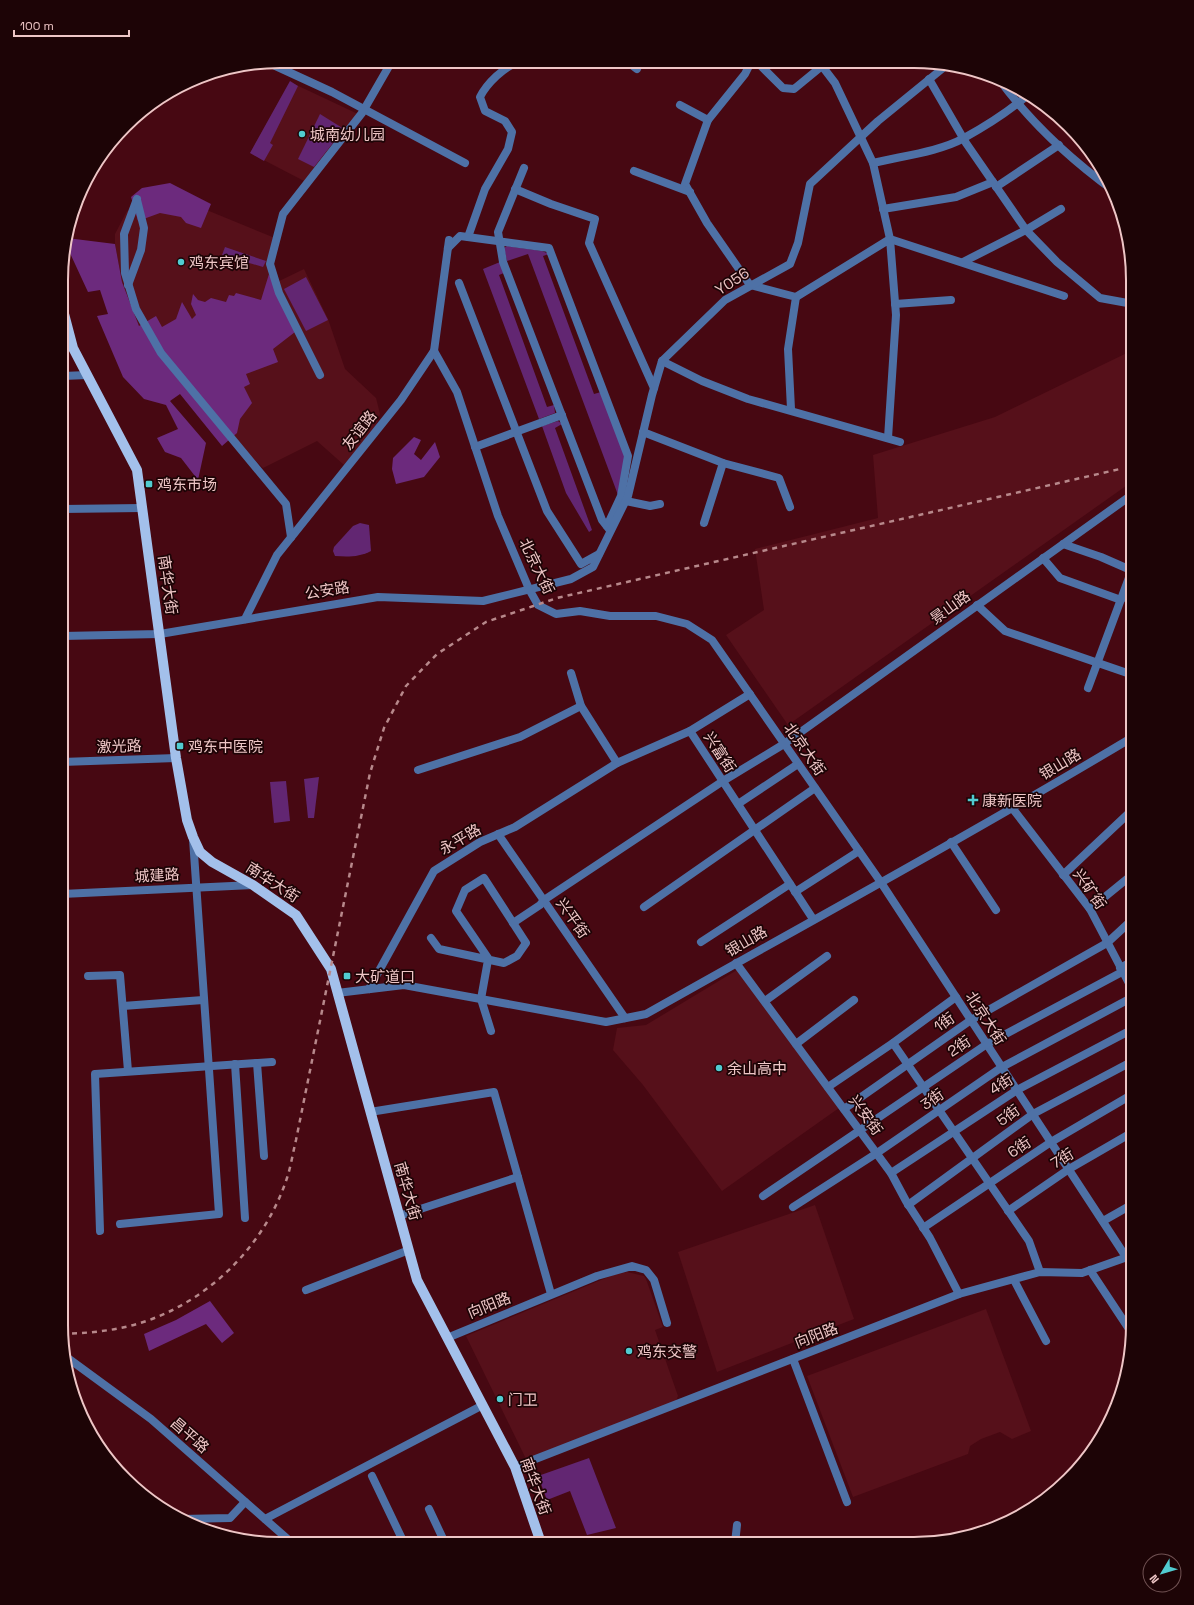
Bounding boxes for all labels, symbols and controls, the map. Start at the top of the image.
scale bar [14,12,129,38]
text: 100 m [20,18,54,34]
place label: 城南幼儿园 [310,125,385,144]
marker: 城南幼儿园 [297,129,307,139]
place label: 鸡东宾馆 [189,253,249,272]
marker: 鸡东宾馆 [176,257,186,267]
street label: Y056 [711,263,753,299]
street label: 友谊路 [338,406,380,454]
place label: 鸡东市场 [157,475,217,494]
marker: 鸡东市场 [144,479,154,489]
street label: 北京大街 [515,535,559,597]
street label: 南华大街 [154,554,182,616]
street label: 公安路 [303,577,351,603]
street label: 景山路 [926,586,974,628]
street label: 北京大街 [780,719,830,779]
street label: 兴富街 [700,728,740,776]
street label: 激光路 [96,736,142,756]
place label: 鸡东中医院 [188,737,263,756]
marker: 鸡东中医院 [175,741,185,751]
street label: 银山路 [1036,744,1084,784]
place label: 康新医院 [982,791,1042,810]
marker: 康新医院 [967,794,979,806]
street label: 永平路 [436,820,484,858]
street label: 南华大街 [243,858,303,906]
street label: 城建路 [134,864,180,886]
street label: 兴矿街 [1069,865,1111,913]
street label: 兴平街 [552,894,594,942]
street label: 银山路 [722,922,770,960]
place label: 大矿道口 [355,967,415,986]
marker: 大矿道口 [342,971,352,981]
street label: 北京大街 [962,988,1010,1048]
street label: 1街 [930,1008,958,1036]
street label: 2街 [944,1031,974,1061]
place label: 余山高中 [727,1059,787,1078]
marker: 余山高中 [714,1063,724,1073]
street label: 4街 [986,1069,1016,1099]
street label: 3街 [917,1084,947,1114]
street label: 兴安街 [845,1091,887,1139]
street label: 5街 [993,1100,1023,1130]
street label: 6街 [1004,1132,1034,1162]
street label: 7街 [1047,1144,1077,1172]
street label: 南华大街 [391,1160,425,1222]
street label: 向阳路 [465,1288,513,1322]
street label: 向阳路 [792,1318,840,1352]
place label: 鸡东交警 [637,1342,697,1361]
marker: 鸡东交警 [624,1346,634,1356]
place label: 门卫 [508,1390,538,1409]
marker: 门卫 [495,1394,505,1404]
street label: 昌平路 [167,1413,213,1457]
street label: 南华大街 [517,1455,555,1517]
north arrow [1142,1553,1182,1593]
text: N [1146,1572,1162,1586]

